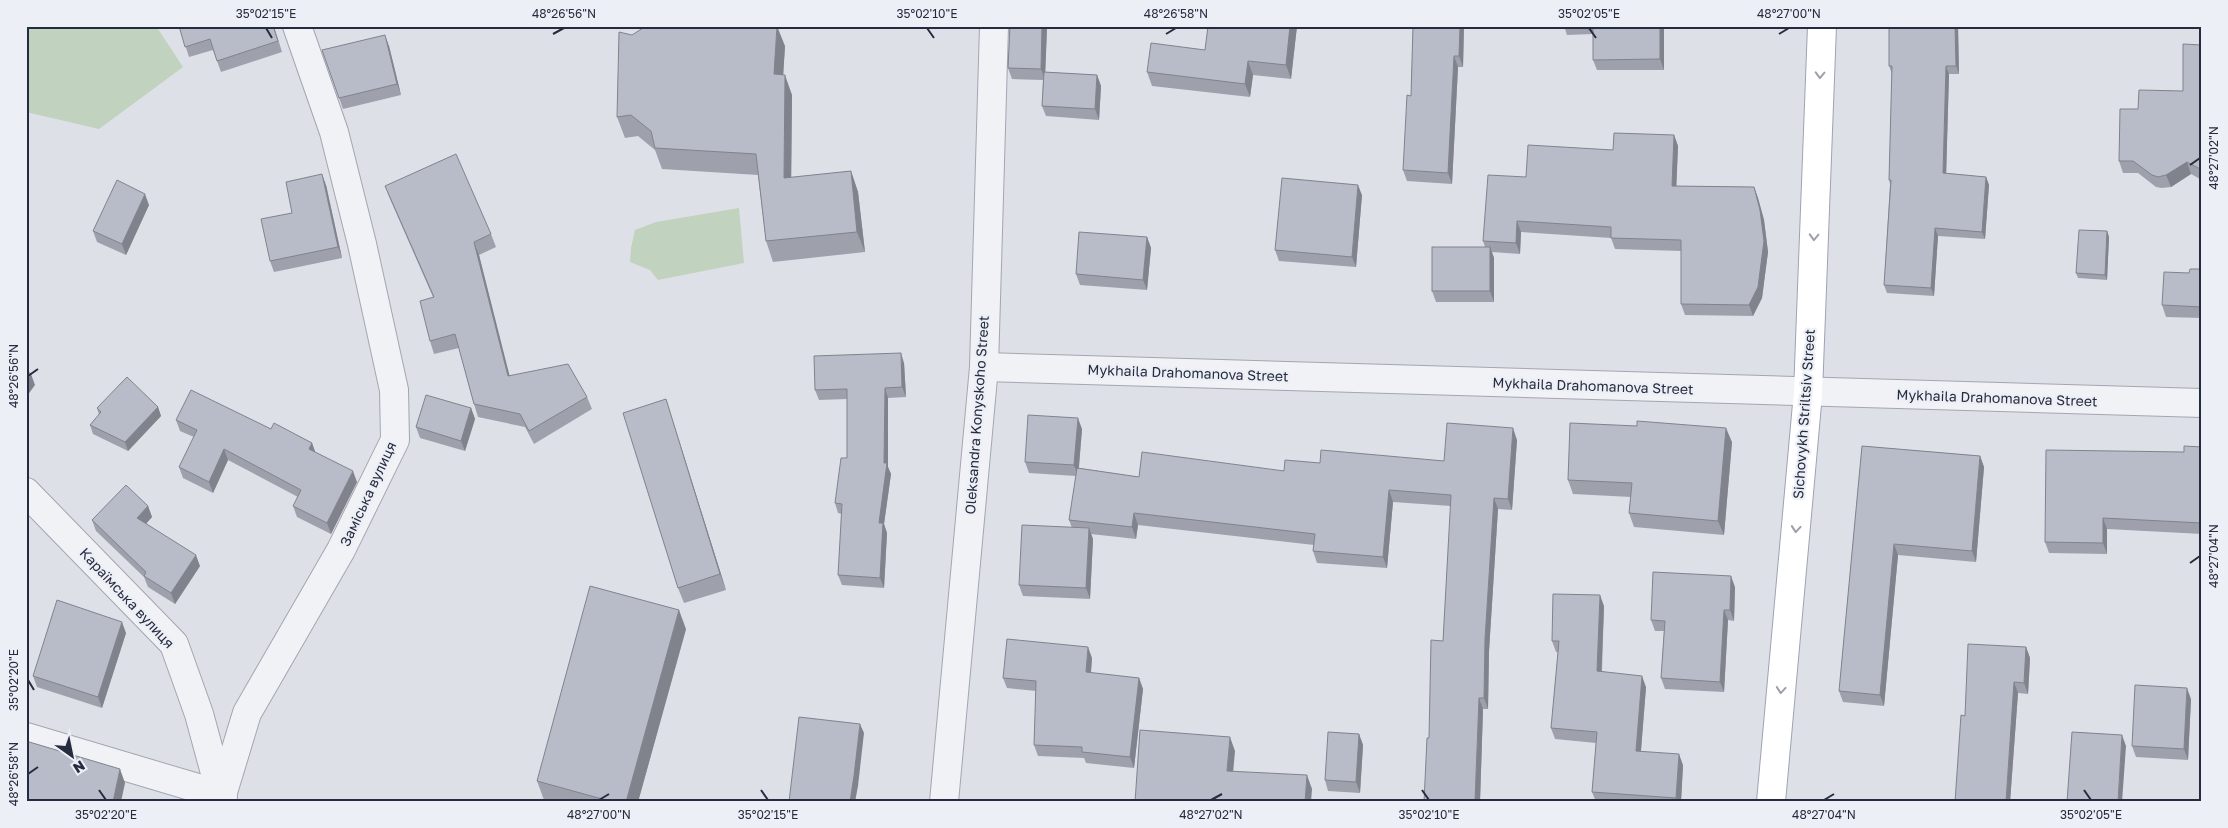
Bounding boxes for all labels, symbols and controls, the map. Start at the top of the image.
text: 35°02'15"E [236,6,296,21]
text: 48°26'56"N [532,6,596,21]
text: 35°02'10"E [897,6,957,21]
text: 48°26'58"N [1144,6,1208,21]
text: 35°02'05"E [1558,6,1620,21]
text: 48°27'00"N [1757,6,1821,21]
one-way arrow [1815,72,1825,79]
text: 48°27'02"N [2206,126,2221,190]
one-way arrow [1808,234,1819,242]
street label: Oleksandra Konyskoho Street [961,315,992,515]
street label: Sichovykh Striltsiv Street [1789,328,1818,500]
text: 48°26'56"N [6,344,21,408]
street label: Mykhaila Drahomanova Street [1087,360,1289,385]
street label: Mykhaila Drahomanova Street [1492,373,1694,398]
street label: Mykhaila Drahomanova Street [1896,385,2098,410]
street label: Заміська вулиця [336,439,399,549]
text: 48°27'04"N [2206,524,2221,588]
one-way arrow [1790,525,1801,533]
street label: Караїмська вулиця [76,544,178,651]
text: 35°02'20"E [6,649,21,711]
one-way arrow [1776,687,1787,695]
north arrow [48,730,98,780]
text: 48°26'58"N [6,742,21,806]
text: N [70,757,88,777]
text: 35°02'20"E [75,807,137,822]
text: 48°27'00"N [567,807,631,822]
text: 35°02'15"E [738,807,798,822]
text: 48°27'02"N [1179,807,1243,822]
text: 35°02'10"E [1399,807,1459,822]
text: 48°27'04"N [1792,807,1856,822]
text: 35°02'05"E [2060,807,2122,822]

